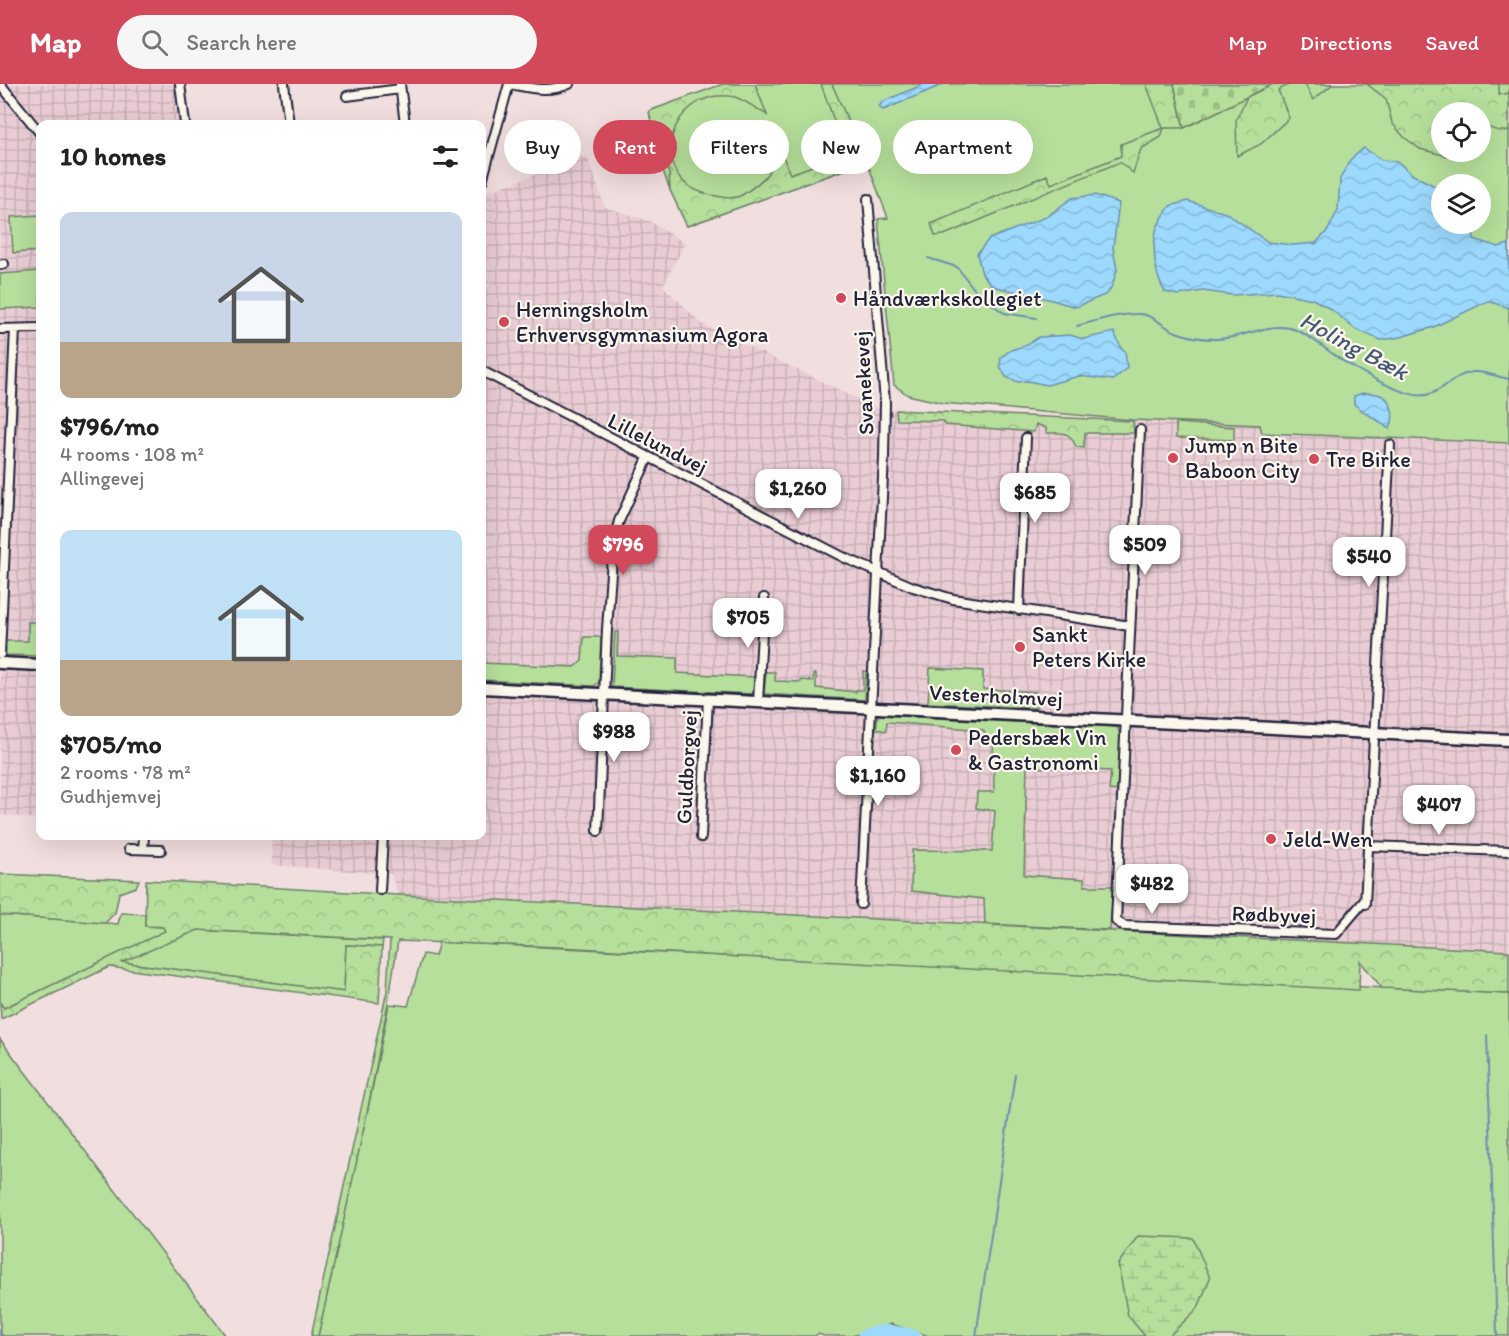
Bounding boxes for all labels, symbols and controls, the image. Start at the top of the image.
search box [117,15,537,69]
text: Map [30,25,81,59]
icon: search [138,26,171,59]
text: Search here [186,29,297,56]
text: Map [1229,30,1267,55]
text: Directions [1300,30,1392,55]
text: Saved [1425,30,1479,55]
map controls [1431,102,1491,234]
button: locate [1431,102,1491,162]
chip: Buy [504,120,581,174]
chip: Rent [593,120,677,174]
chip: Filters [689,120,789,174]
chip: New [801,120,881,174]
chip: Apartment [893,120,1033,174]
text: 10 homes [60,140,166,172]
icon: filters [429,140,462,173]
button: layers [1431,174,1491,234]
icon: home [207,251,315,359]
place label: Håndværkskollegiet [853,285,1042,312]
marker: Håndværkskollegiet [834,291,848,305]
place label: Herningsholm Erhvervsgymnasium Agora [516,296,769,348]
water label: Holing Bæk [1295,305,1415,387]
marker: Herningsholm Erhvervsgymnasium Agora [497,315,511,329]
street label: Svanekevej [847,330,880,436]
street label: Lillelundvej [603,407,712,480]
text: $796/mo [60,410,159,442]
place label: Jump n Bite Baboon City [1185,432,1300,484]
text: 4 rooms · 108 m² [60,442,204,466]
place label: Tre Birke [1326,446,1411,473]
marker: Jump n Bite Baboon City [1166,451,1180,465]
marker: Tre Birke [1307,452,1321,466]
text: Allingevej [60,466,144,490]
pin: $1,260 [749,469,847,520]
pin: $685 [999,473,1071,524]
text: $1,260 [769,476,827,500]
text: $685 [1014,480,1056,504]
pin: $796 [587,525,659,576]
pin: $509 [1109,525,1181,576]
text: $796 [602,532,644,556]
text: $509 [1123,532,1167,556]
pin: $540 [1333,537,1405,588]
text: $540 [1347,544,1391,568]
icon: home [207,569,315,677]
pin: $705 [712,598,784,649]
text: $705 [727,605,769,629]
place label: Sankt Peters Kirke [1032,621,1146,673]
marker: Sankt Peters Kirke [1013,640,1027,654]
street label: Vesterholmvej [929,679,1063,712]
street label: Guldborgvej [670,709,703,825]
pin: $988 [578,712,650,763]
text: $988 [593,719,635,743]
place label: Pedersbæk Vin & Gastronomi [968,724,1107,776]
text: $705/mo [60,728,162,760]
marker: Pedersbæk Vin & Gastronomi [949,743,963,757]
pin: $1,160 [829,756,927,807]
text: 2 rooms · 78 m² [60,760,191,784]
text: $1,160 [850,763,906,787]
text: Gudhjemvej [60,784,161,808]
pin: $407 [1403,785,1475,836]
text: $407 [1417,792,1461,816]
place label: Jeld-Wen [1283,826,1373,853]
marker: Jeld-Wen [1264,832,1278,846]
pin: $482 [1116,864,1188,915]
text: $482 [1130,871,1174,895]
street label: Rødbyvej [1231,900,1317,929]

